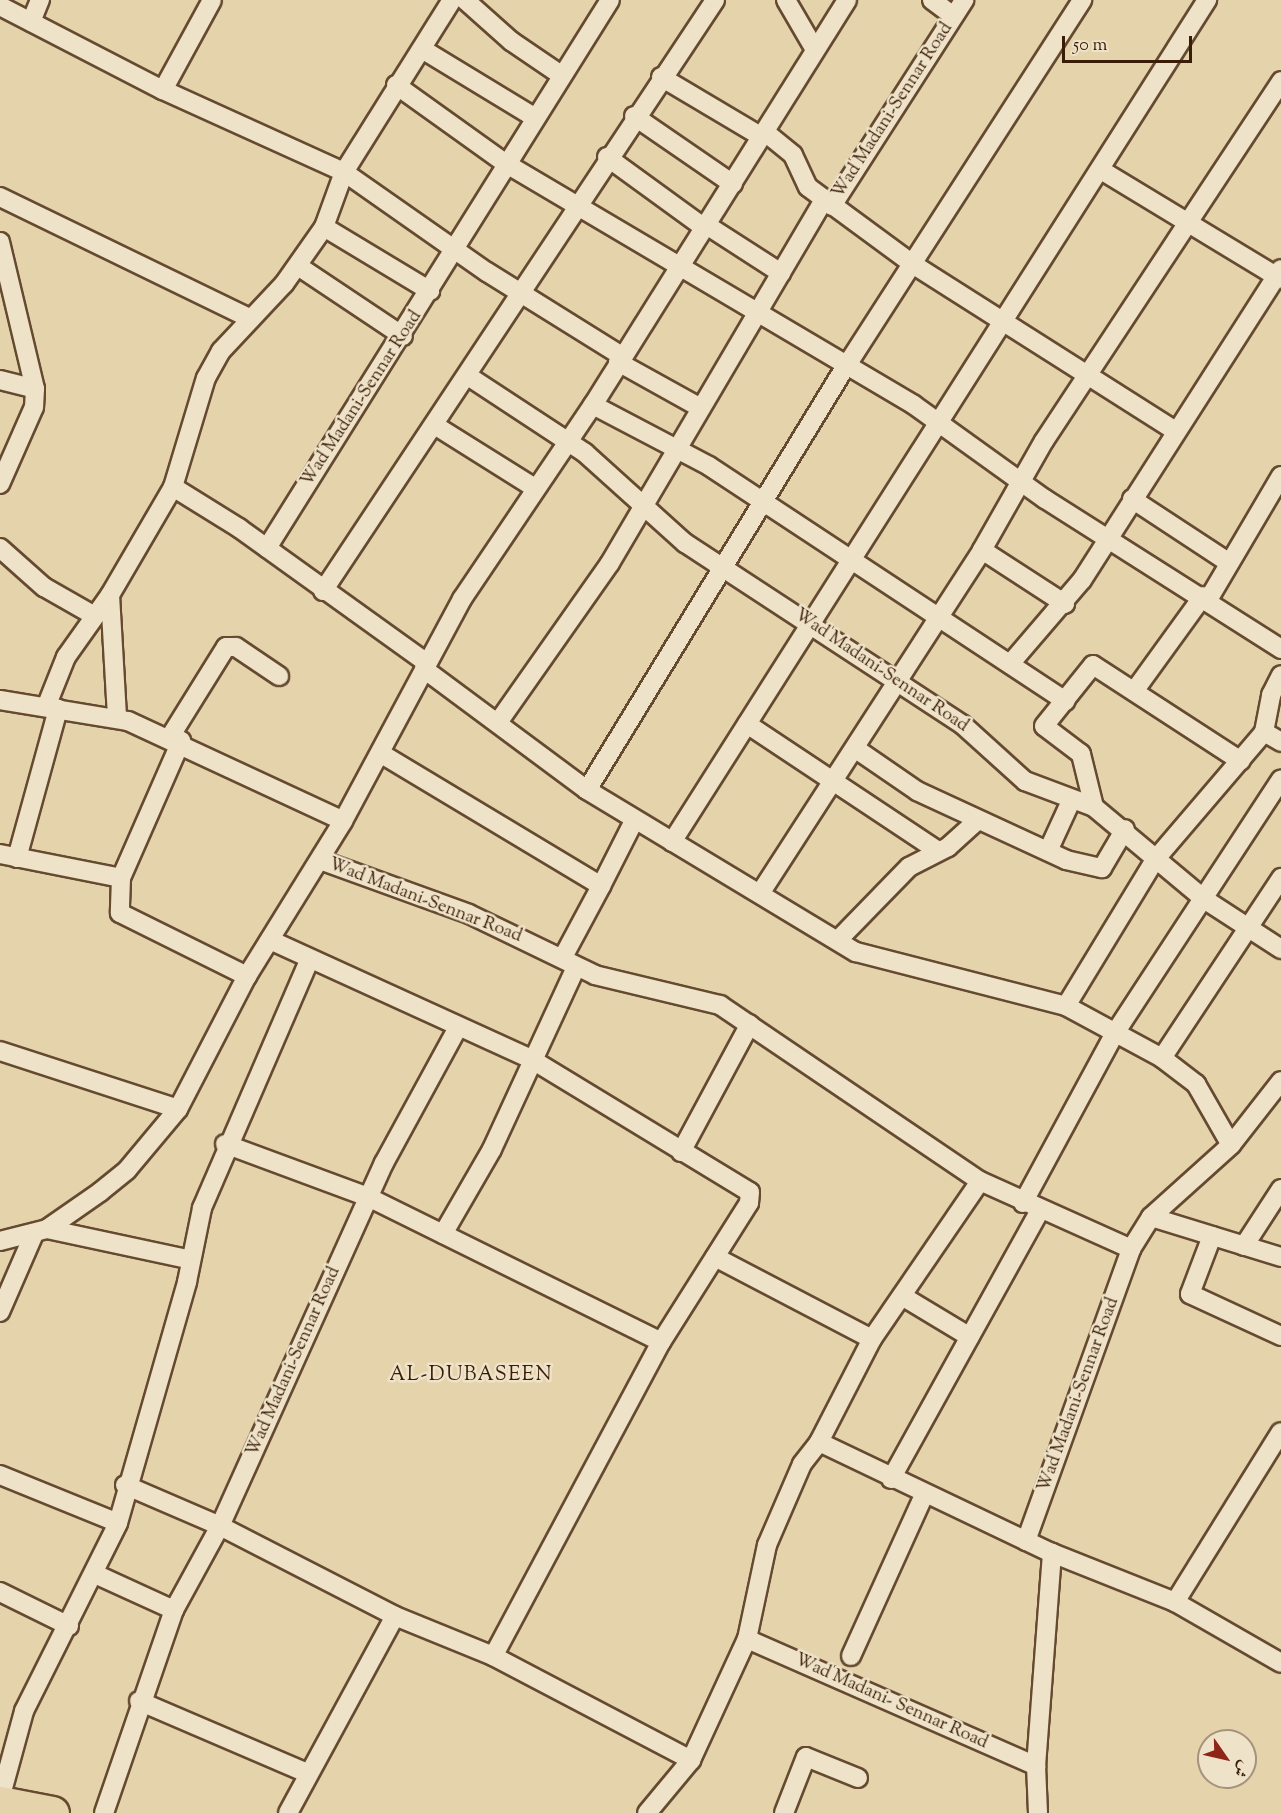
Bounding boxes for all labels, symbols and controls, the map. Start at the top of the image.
street label: Wad Madani-Sennar Road [828,19,958,203]
scale bar [1065,24,1196,62]
text: 50 m [1073,33,1107,59]
street label: Wad Madani-Sennar Road [297,307,427,491]
street label: Wad Madani-Sennar Road [790,605,972,737]
street label: Wad Madani-Sennar Road [325,854,525,948]
street label: Wad Madani-Sennar Road [242,1264,346,1460]
street label: Wad Madani-Sennar Road [1034,1295,1124,1495]
district label: AL-DUBASEEN [389,1363,553,1387]
street label: Wad Madani- Sennar Road [791,1650,991,1754]
north arrow [1197,1729,1257,1789]
text: ش [1227,1755,1255,1781]

